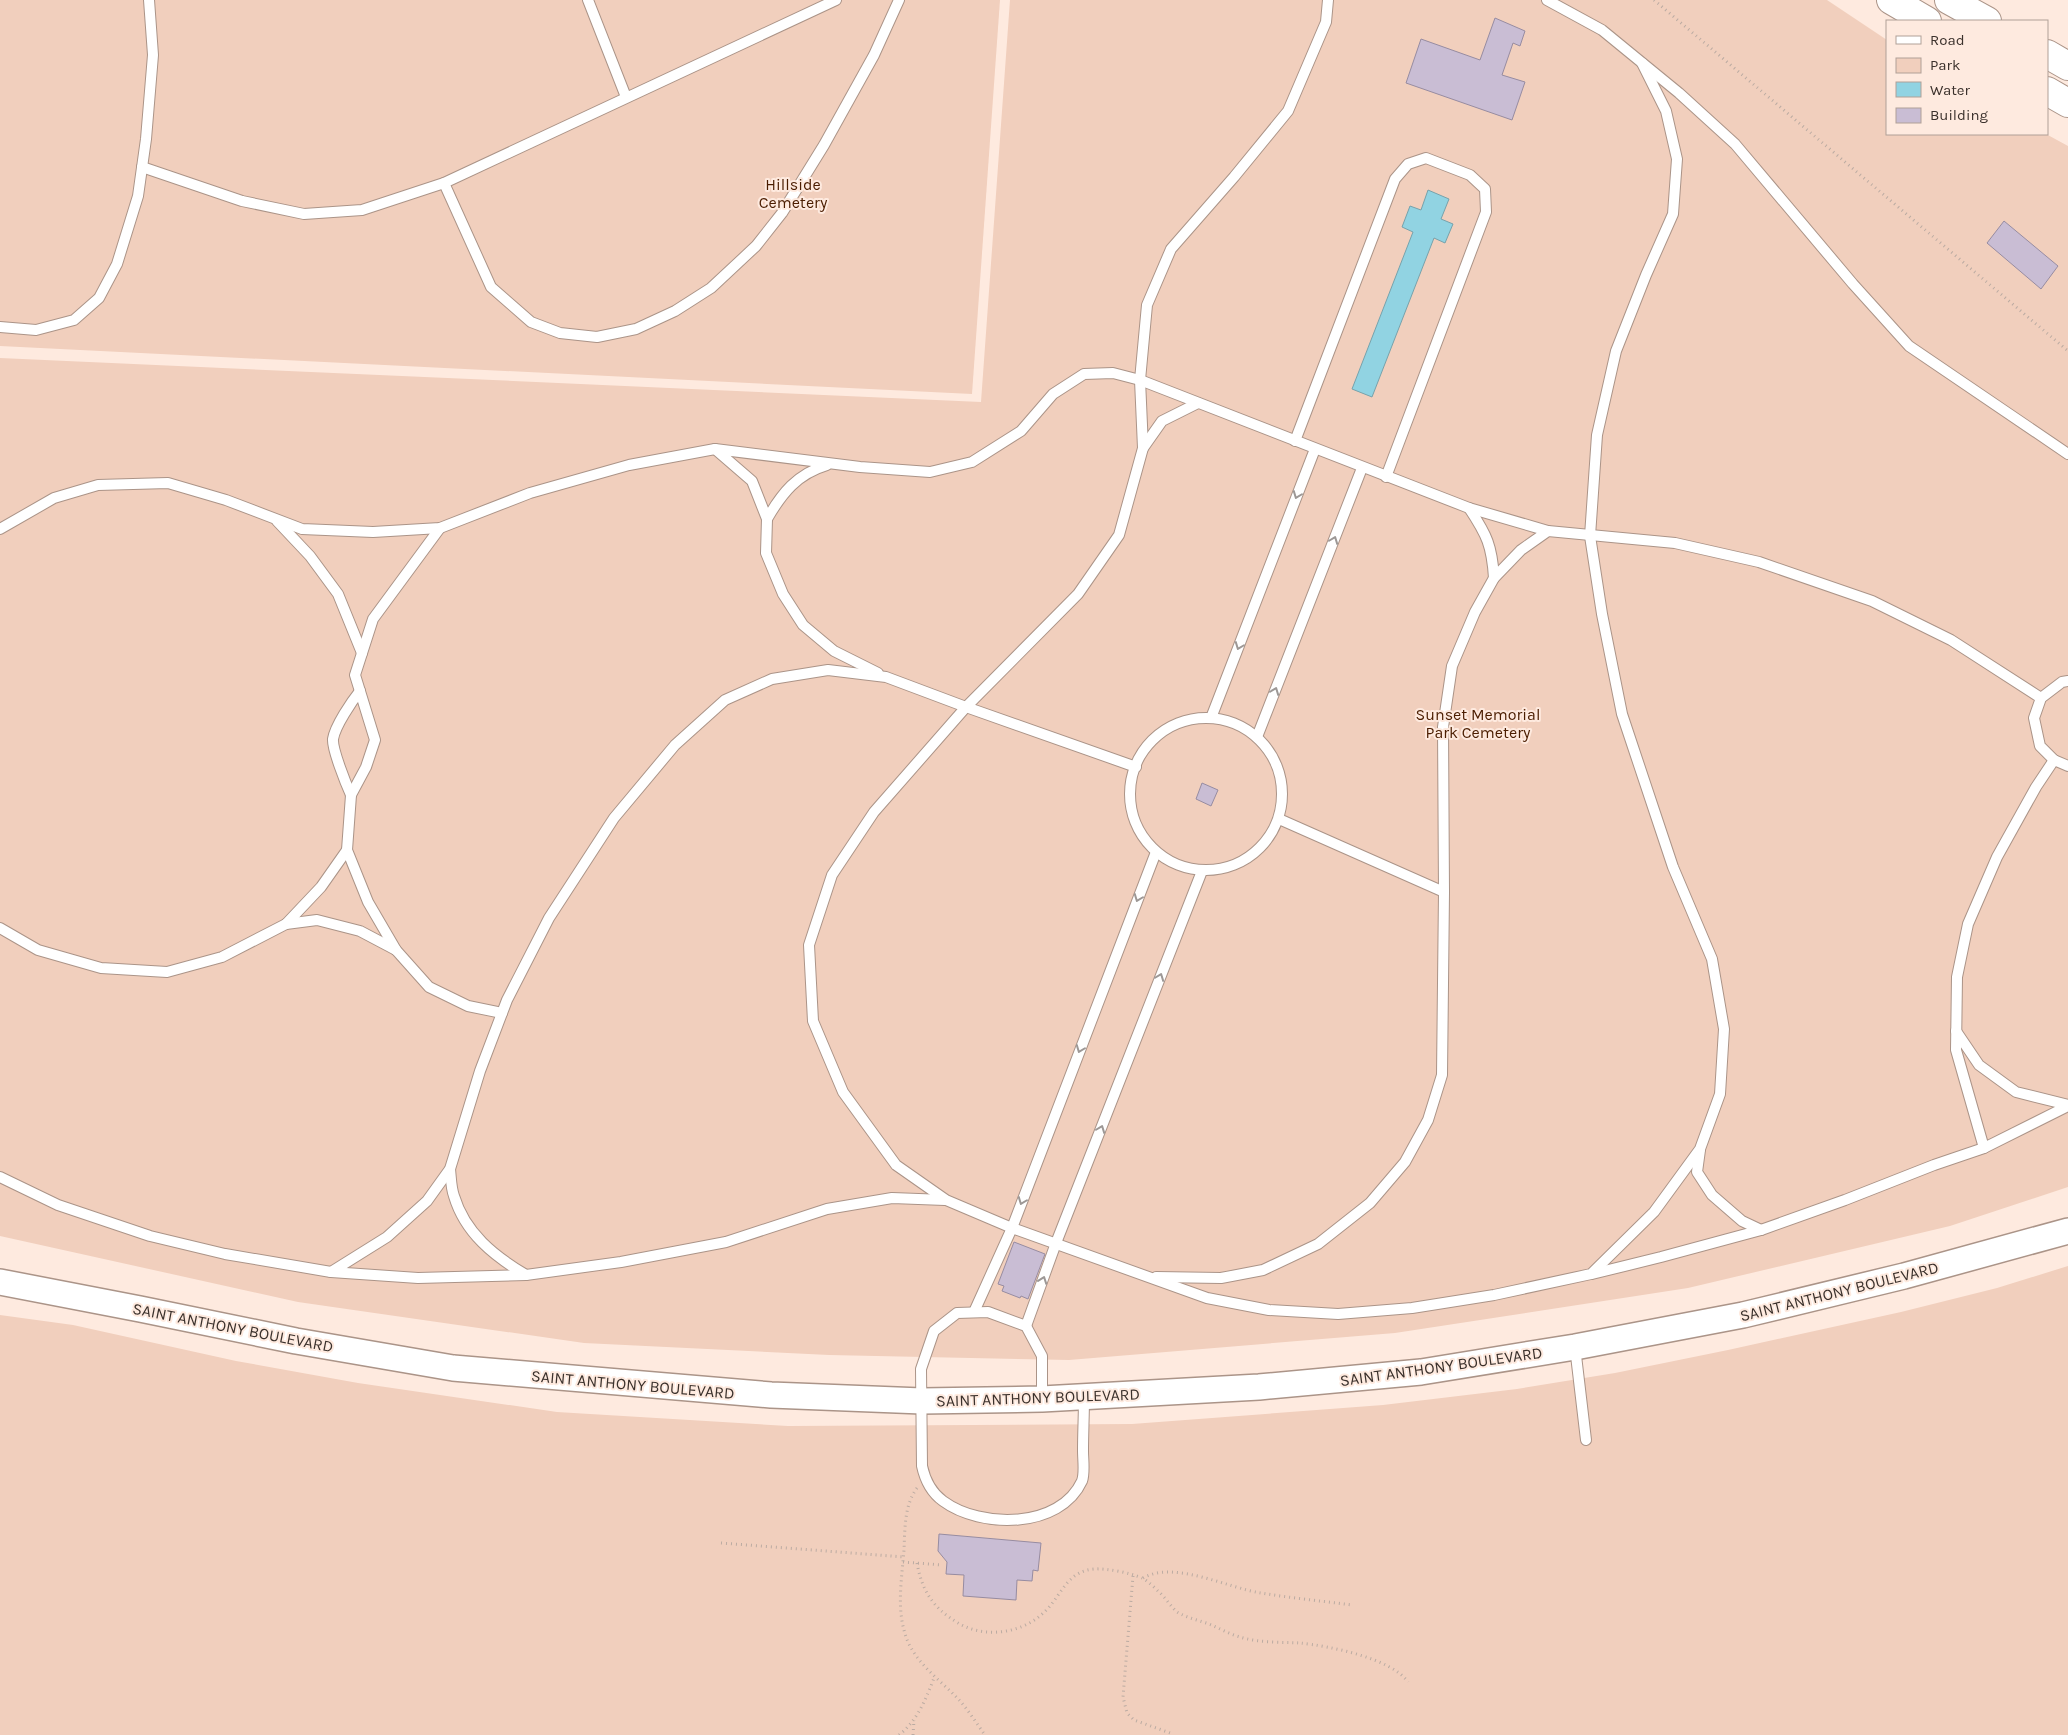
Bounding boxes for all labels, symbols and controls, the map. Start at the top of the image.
legend [1886,20,2048,135]
text: Road [1930,31,1965,49]
text: Park [1930,56,1960,74]
text: Water [1930,81,1971,99]
text: Building [1930,106,1988,124]
park label: Hillside Cemetery [759,175,828,212]
one-way arrow [1293,490,1303,499]
one-way arrow [1328,536,1338,545]
one-way arrow [1235,642,1245,650]
one-way arrow [1269,688,1279,696]
park label: Sunset Memorial Park Cemetery [1416,705,1540,742]
one-way arrow [1134,893,1144,901]
one-way arrow [1154,973,1164,982]
one-way arrow [1076,1045,1086,1053]
one-way arrow [1095,1125,1105,1133]
one-way arrow [1018,1196,1028,1205]
street label: SAINT ANTHONY BOULEVARD [1738,1258,1940,1325]
one-way arrow [1037,1277,1047,1285]
street label: SAINT ANTHONY BOULEVARD [131,1299,335,1356]
street label: SAINT ANTHONY BOULEVARD [1339,1343,1543,1390]
street label: SAINT ANTHONY BOULEVARD [531,1366,735,1403]
street label: SAINT ANTHONY BOULEVARD [936,1384,1140,1411]

